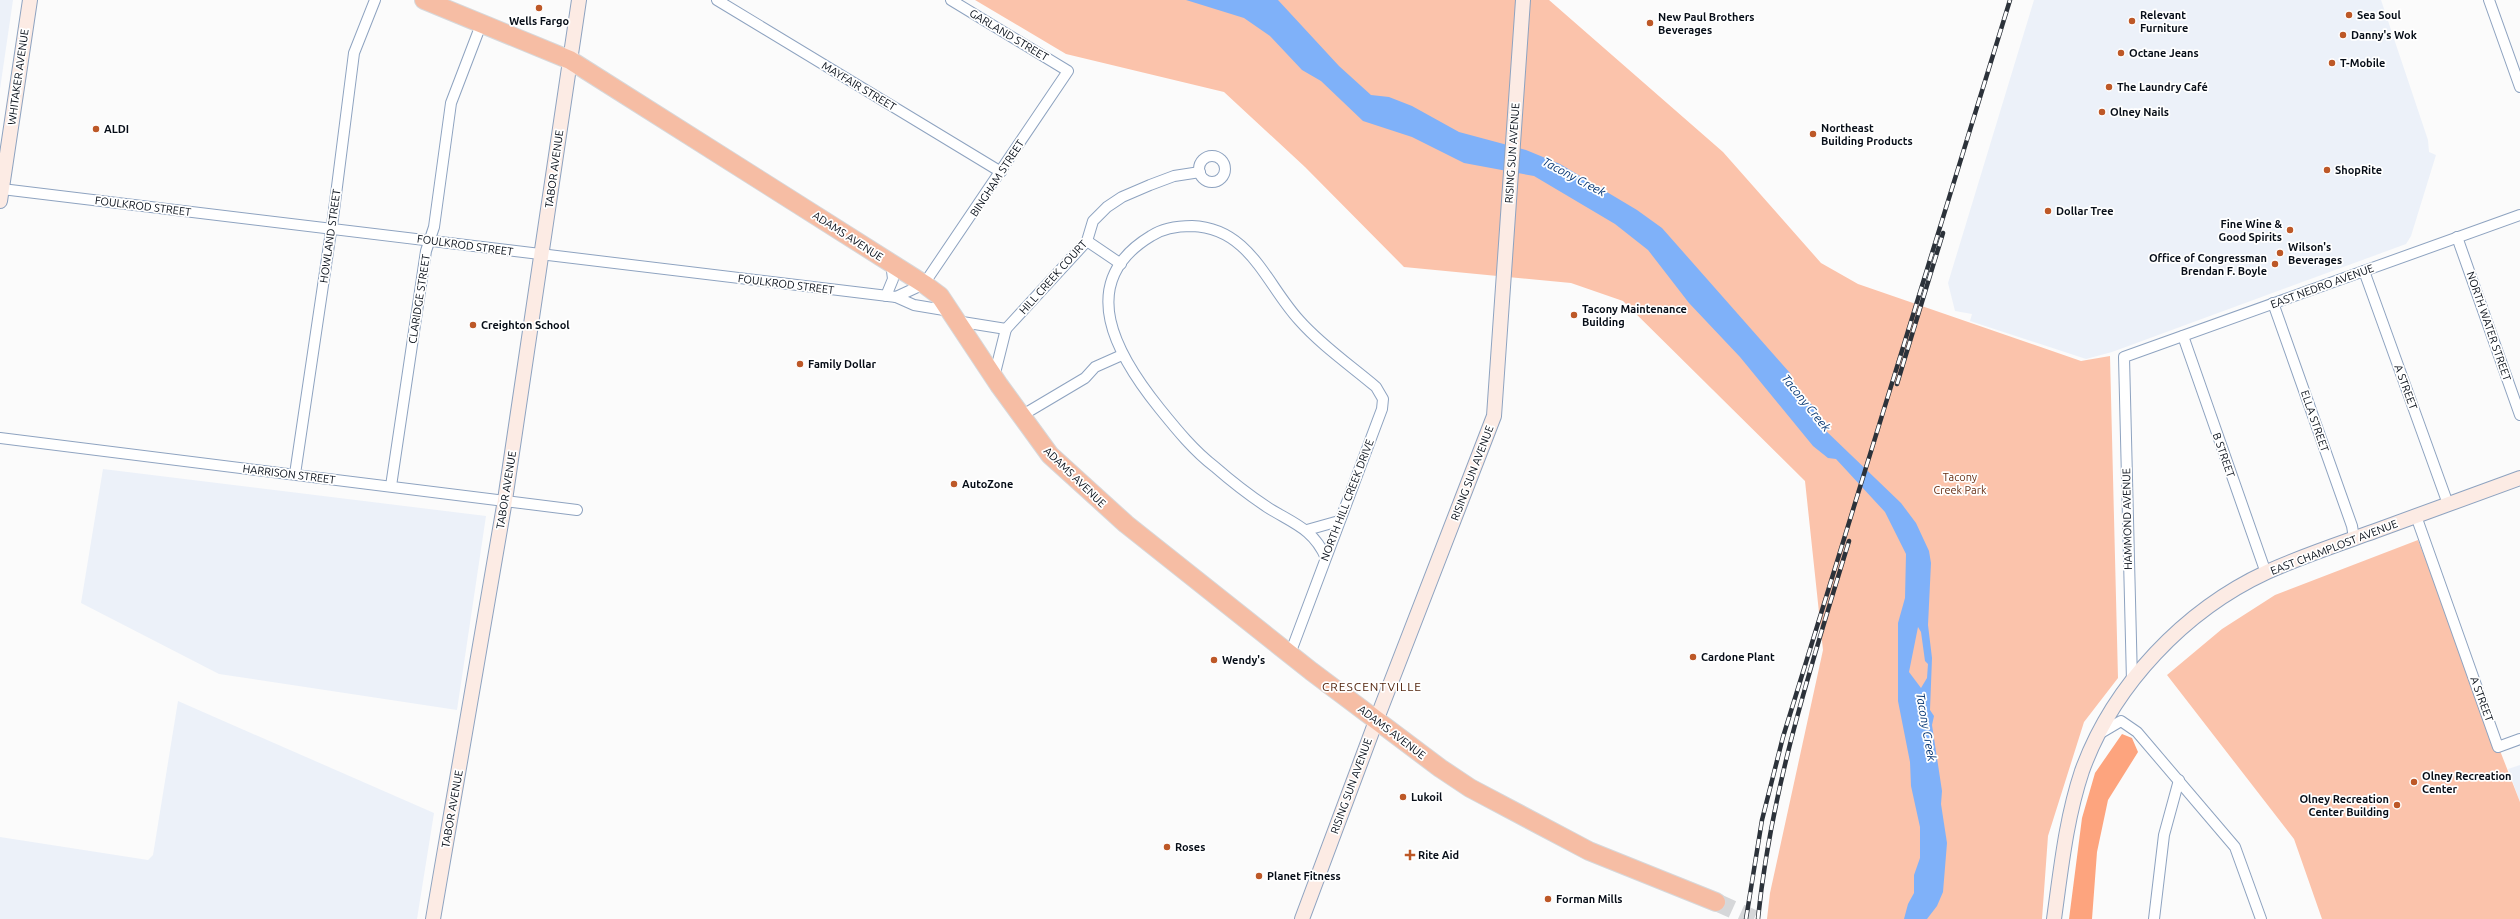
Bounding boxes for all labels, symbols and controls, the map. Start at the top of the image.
marker: Wells Fargo [534,3,544,13]
street label: GARLAND STREET [967,7,1051,63]
place label: Relevant Furniture [2140,9,2188,34]
place label: Sea Soul [2357,9,2401,21]
marker: Sea Soul [2344,10,2354,20]
place label: New Paul Brothers Beverages [1658,11,1754,36]
place label: Wells Fargo [509,15,569,27]
marker: Relevant Furniture [2127,16,2137,26]
marker: New Paul Brothers Beverages [1645,18,1655,28]
street label: WHITAKER AVENUE [5,28,31,126]
place label: Danny's Wok [2351,29,2418,41]
marker: Danny's Wok [2338,30,2348,40]
place label: Octane Jeans [2129,47,2199,59]
marker: Octane Jeans [2116,48,2126,58]
place label: T-Mobile [2340,57,2385,69]
marker: T-Mobile [2327,58,2337,68]
street label: MAYFAIR STREET [820,59,898,113]
place label: The Laundry Café [2117,81,2208,93]
marker: The Laundry Café [2104,82,2114,92]
street label: RISING SUN AVENUE [1502,102,1522,204]
place label: Olney Nails [2110,106,2169,118]
marker: Olney Nails [2097,107,2107,117]
place label: Northeast Building Products [1821,122,1913,147]
place label: ALDI [104,123,129,135]
marker: ALDI [91,124,101,134]
street label: TABOR AVENUE [543,129,565,209]
marker: Northeast Building Products [1808,129,1818,139]
street label: BINGHAM STREET [968,137,1026,219]
water label: Tacony Creek [1540,154,1609,199]
place label: ShopRite [2335,164,2382,176]
marker: ShopRite [2322,165,2332,175]
street label: HOWLAND STREET [317,188,343,284]
street label: FOULKROD STREET [94,194,192,218]
place label: Dollar Tree [2056,205,2114,217]
marker: Dollar Tree [2043,206,2053,216]
street label: ADAMS AVENUE [811,209,885,263]
place label: Fine Wine & Good Spirits [2219,218,2282,243]
marker: Fine Wine & Good Spirits [2285,225,2295,235]
street label: FOULKROD STREET [416,232,514,258]
street label: HILL CREEK COURT [1017,238,1089,316]
place label: Wilson's Beverages [2288,241,2342,266]
marker: Wilson's Beverages [2275,248,2285,258]
place label: Office of Congressman Brendan F. Boyle [2149,252,2267,277]
street label: CLARIDGE STREET [406,253,432,345]
marker: Office of Congressman Brendan F. Boyle [2270,259,2280,269]
street label: EAST NEDRO AVENUE [2269,262,2375,310]
street label: NORTH WATER STREET [2465,270,2513,382]
street label: FOULKROD STREET [737,272,835,296]
place label: Tacony Maintenance Building [1582,303,1687,328]
marker: Tacony Maintenance Building [1569,310,1579,320]
place label: Creighton School [481,319,570,331]
marker: Creighton School [468,320,478,330]
place label: Family Dollar [808,358,876,370]
marker: Family Dollar [795,359,805,369]
street label: A STREET [2392,363,2420,411]
water label: Tacony Creek [1779,372,1834,434]
street label: ELLA STREET [2299,389,2331,453]
street label: RISING SUN AVENUE [1448,424,1496,522]
street label: B STREET [2211,431,2237,479]
street label: NORTH HILL CREEK DRIVE [1318,437,1376,563]
street label: ADAMS AVENUE [1042,445,1108,509]
street label: TABOR AVENUE [494,450,518,530]
street label: HARRISON STREET [242,462,336,486]
street label: HAMMOND AVENUE [2120,468,2134,570]
park label: Tacony Creek Park [1934,471,1987,496]
place label: AutoZone [962,478,1013,490]
marker: AutoZone [949,479,959,489]
street label: EAST CHAMPLOST AVENUE [2269,517,2399,577]
place label: Cardone Plant [1701,651,1775,663]
marker: Cardone Plant [1688,652,1698,662]
place label: Wendy's [1222,654,1265,666]
marker: Wendy's [1209,655,1219,665]
street label: A STREET [2468,675,2496,723]
district label: CRESCENTVILLE [1322,680,1422,693]
water label: Tacony Creek [1914,692,1939,763]
street label: ADAMS AVENUE [1356,703,1428,761]
street label: RISING SUN AVENUE [1328,737,1374,835]
street label: TABOR AVENUE [439,769,465,849]
place label: Olney Recreation Center [2422,770,2512,795]
marker: Olney Recreation Center [2409,777,2419,787]
place label: Lukoil [1411,791,1443,803]
marker: Lukoil [1398,792,1408,802]
place label: Olney Recreation Center Building [2299,793,2389,818]
marker: Olney Recreation Center Building [2392,800,2402,810]
place label: Roses [1175,841,1205,853]
marker: Roses [1162,842,1172,852]
place label: Rite Aid [1418,849,1459,861]
marker: Rite Aid [1405,850,1415,860]
place label: Planet Fitness [1267,870,1341,882]
marker: Planet Fitness [1254,871,1264,881]
place label: Forman Mills [1556,893,1622,905]
marker: Forman Mills [1543,894,1553,904]

